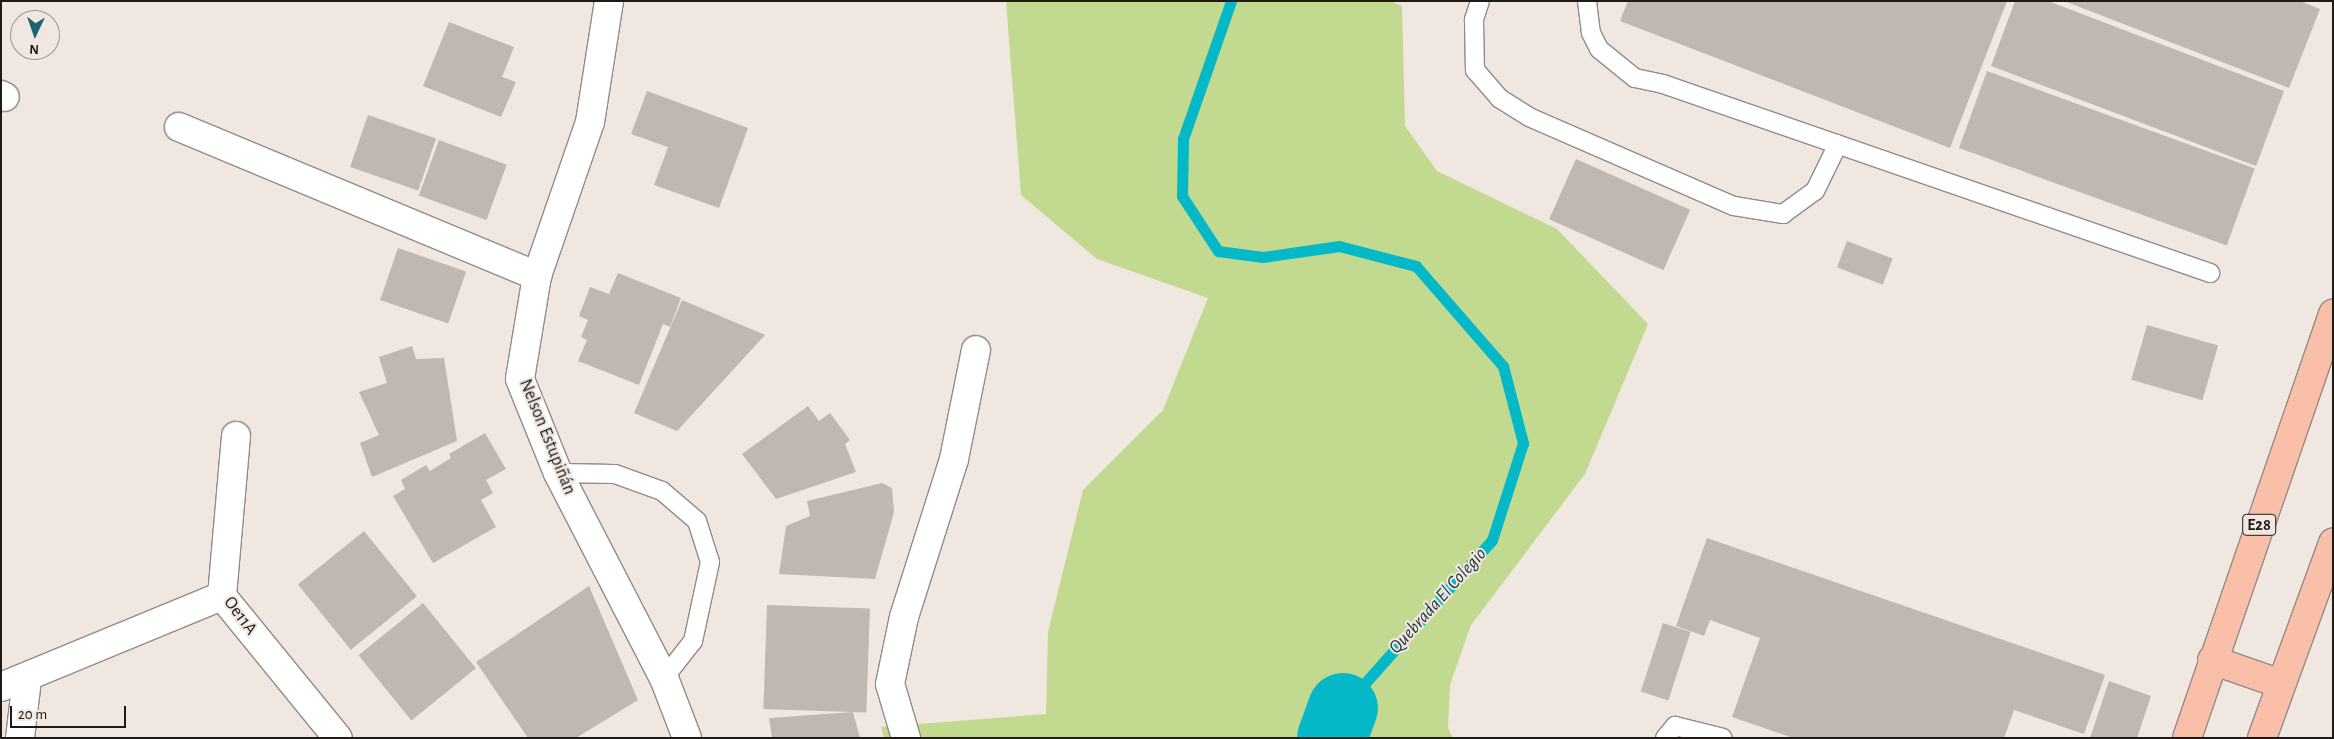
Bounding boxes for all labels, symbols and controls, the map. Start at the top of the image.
north arrow [10,10,60,60]
text: N [29,42,40,56]
street label: Nelson Estupiñán [514,376,580,498]
road number: E28 [2242,512,2276,538]
water label: Quebrada El Colegio [1384,543,1492,659]
street label: Oe11A [219,593,261,639]
scale bar [12,696,129,728]
text: 20 m [18,707,47,722]

